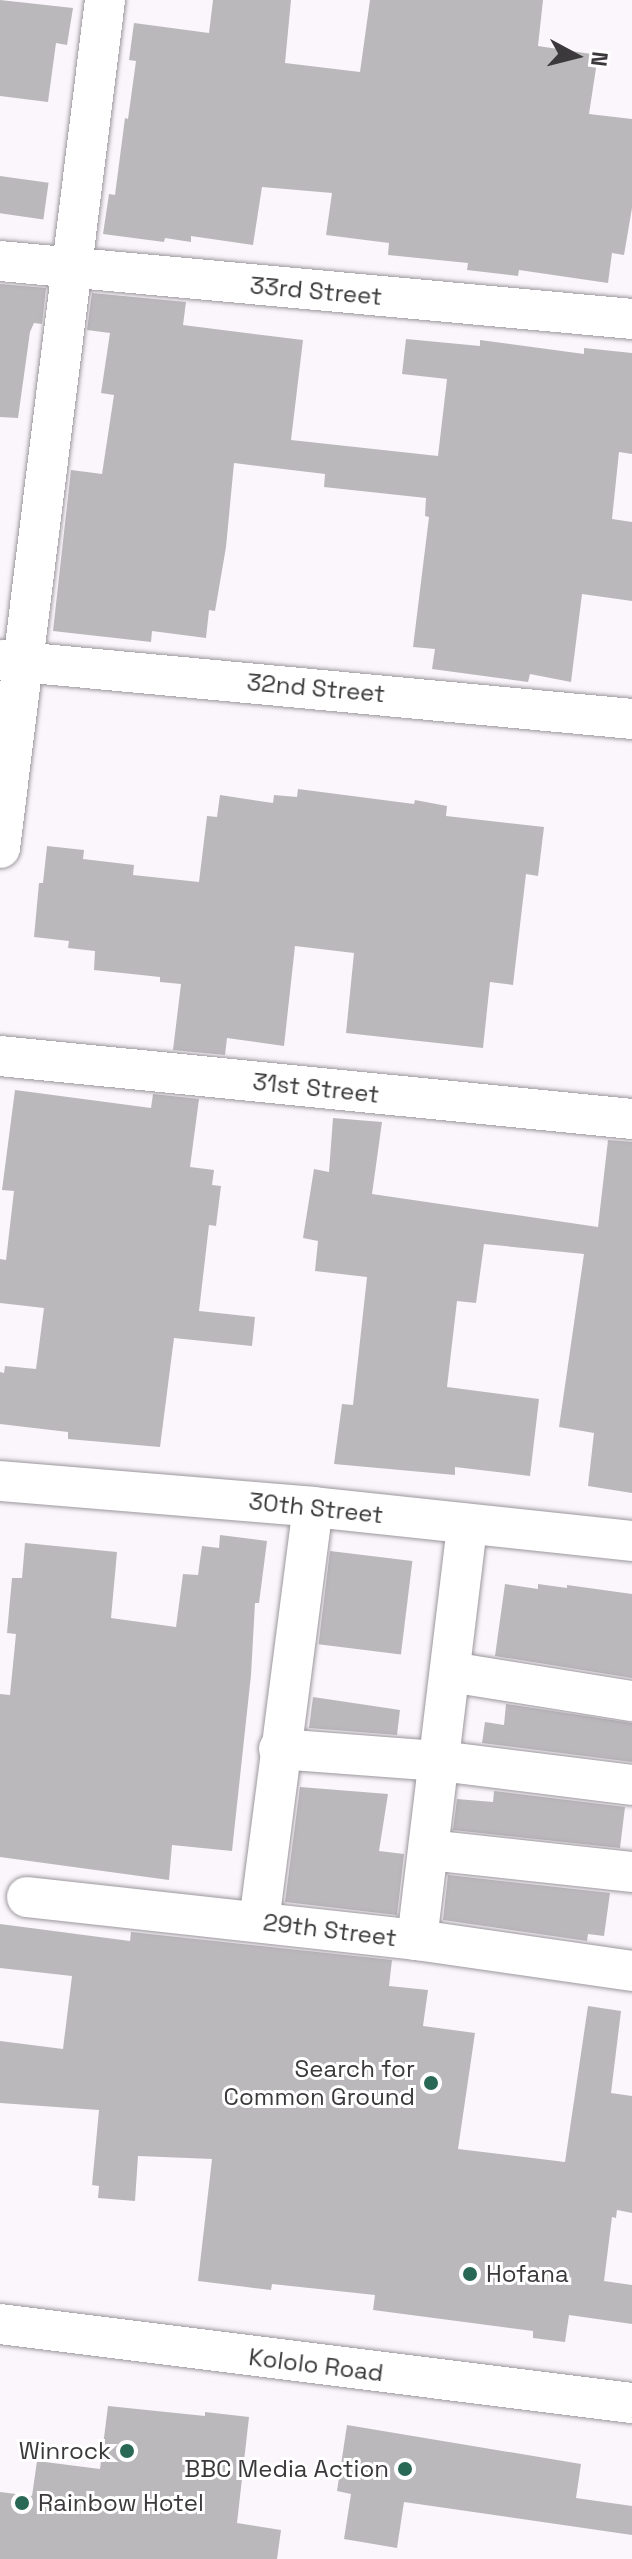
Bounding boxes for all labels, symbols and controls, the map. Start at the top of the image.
north arrow [536,16,616,96]
text: N [585,50,615,68]
street label: 33rd Street [249,271,383,311]
street label: 32nd Street [246,668,386,708]
street label: 31st Street [251,1067,381,1109]
street label: 30th Street [247,1487,385,1529]
street label: 29th Street [262,1908,398,1952]
place label: Search for Common Ground [224,2055,415,2111]
marker: Search for Common Ground [422,2074,440,2092]
place label: Hofana [486,2260,569,2288]
marker: Hofana [461,2265,479,2283]
street label: Kololo Road [247,2342,385,2388]
place label: Winrock [19,2437,111,2465]
marker: Winrock [118,2442,136,2460]
place label: BBC Media Action [184,2455,389,2483]
marker: BBC Media Action [396,2460,414,2478]
place label: Rainbow Hotel [38,2489,204,2517]
marker: Rainbow Hotel [13,2494,31,2512]

